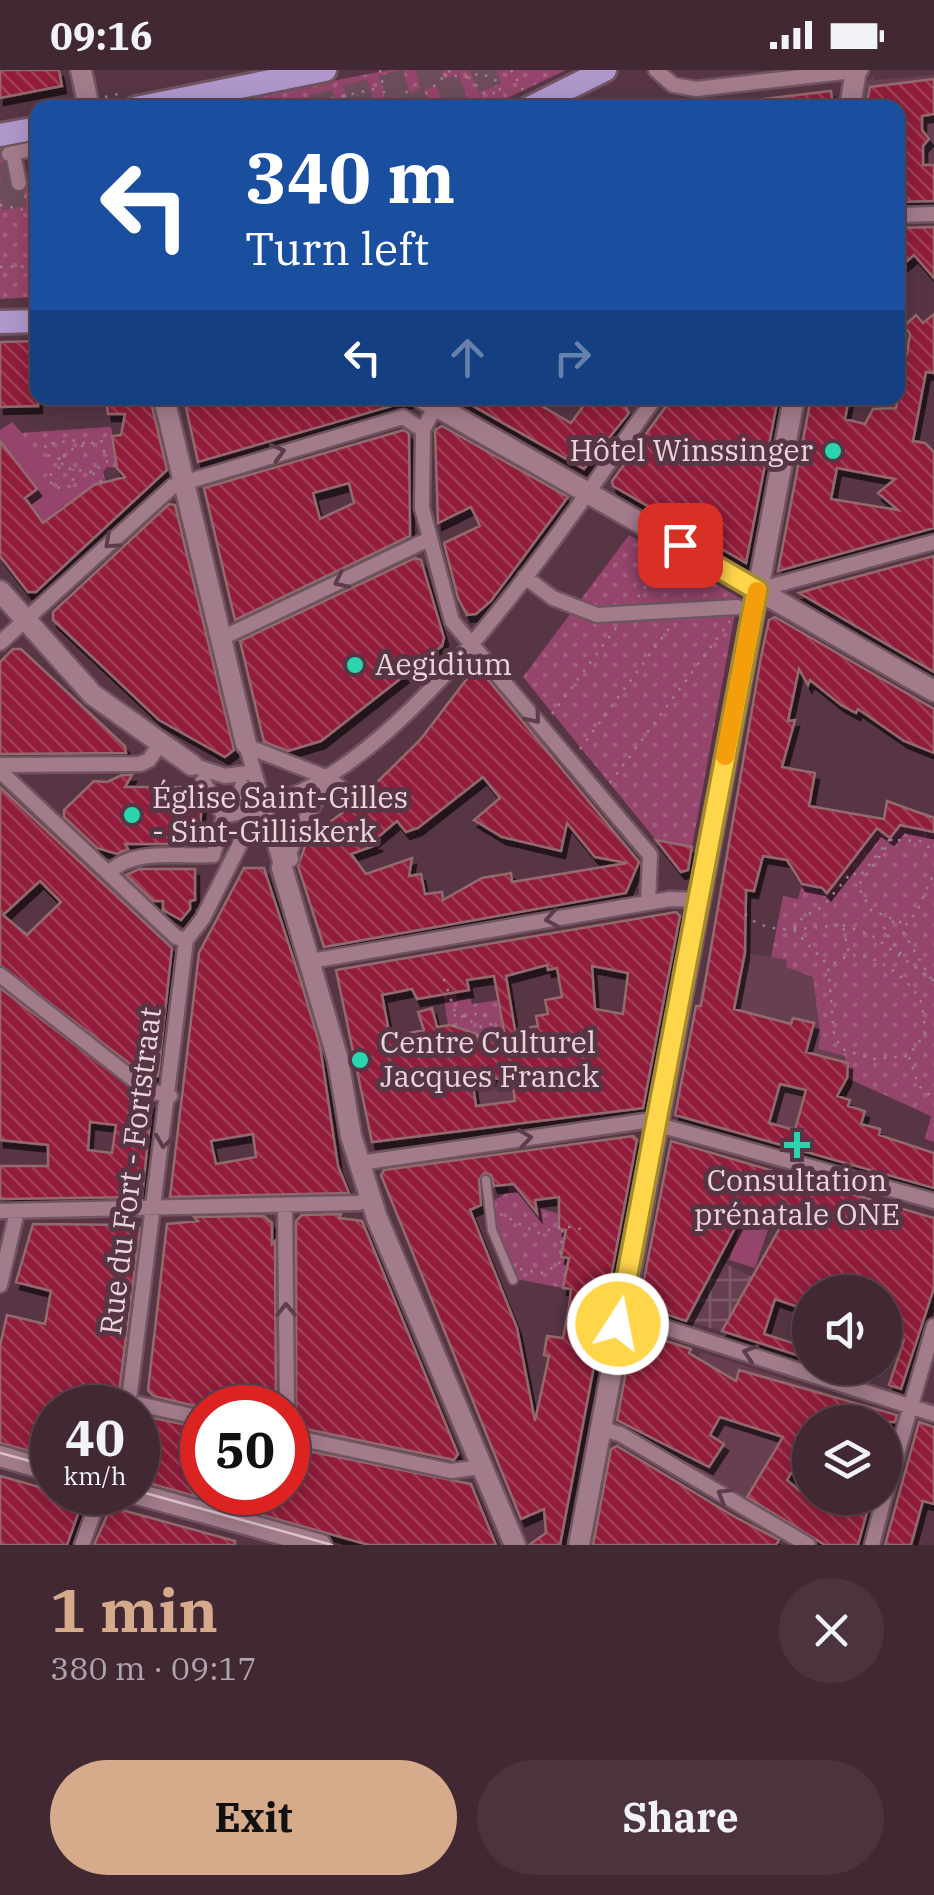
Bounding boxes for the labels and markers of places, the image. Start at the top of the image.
place label: Hôtel Winssinger [569,430,813,469]
marker: Hôtel Winssinger [822,440,844,462]
pin [638,503,723,588]
place label: Aegidium [375,644,512,683]
marker: Aegidium [344,654,366,676]
place label: Église Saint-Gilles - Sint-Gilliskerk [152,777,408,850]
marker: Église Saint-Gilles - Sint-Gilliskerk [121,804,143,826]
place label: Centre Culturel Jacques Franck [380,1022,600,1095]
marker: Centre Culturel Jacques Franck [349,1049,371,1071]
marker: Consultation prénatale ONE [784,1132,810,1158]
place label: Consultation prénatale ONE [694,1160,900,1233]

